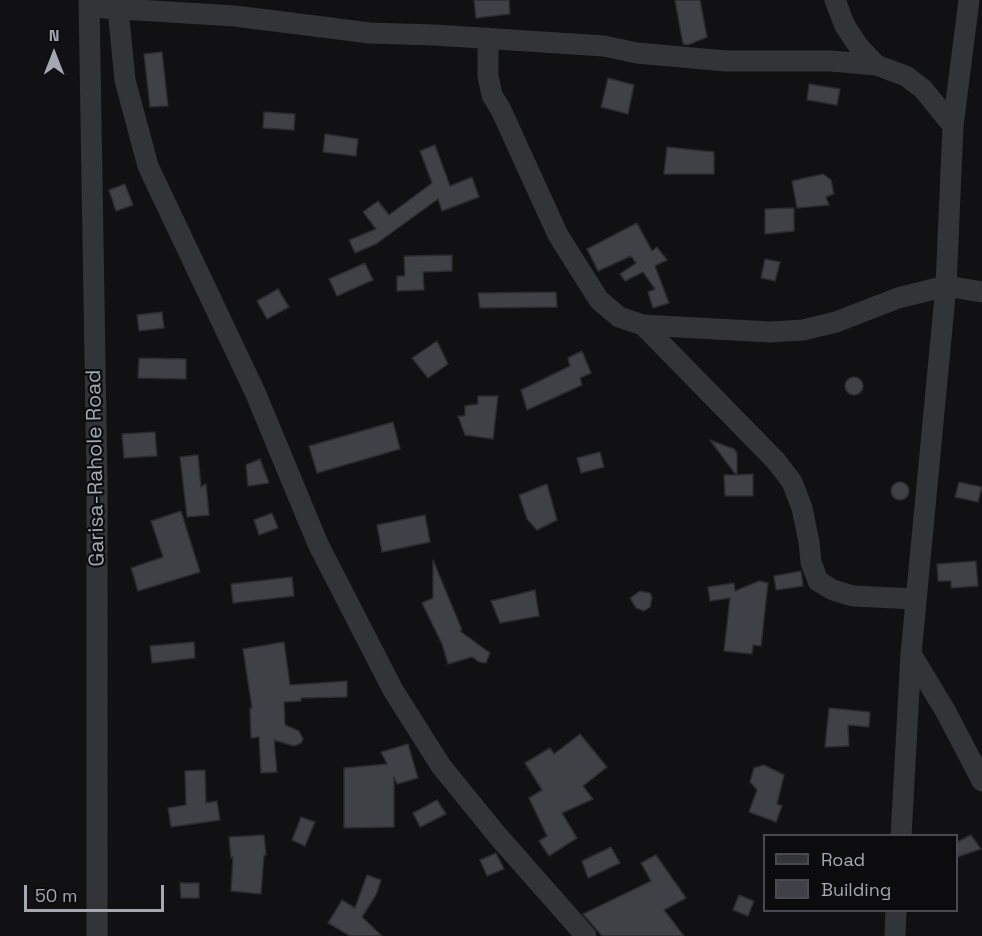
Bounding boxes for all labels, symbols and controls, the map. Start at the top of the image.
north arrow [24,24,84,84]
text: N [49,25,59,46]
street label: Garisa-Rahole Road [82,369,110,567]
legend [763,834,958,912]
text: Road [821,848,865,871]
scale bar [27,873,166,911]
text: Building [821,878,891,901]
text: 50 m [35,884,77,907]

